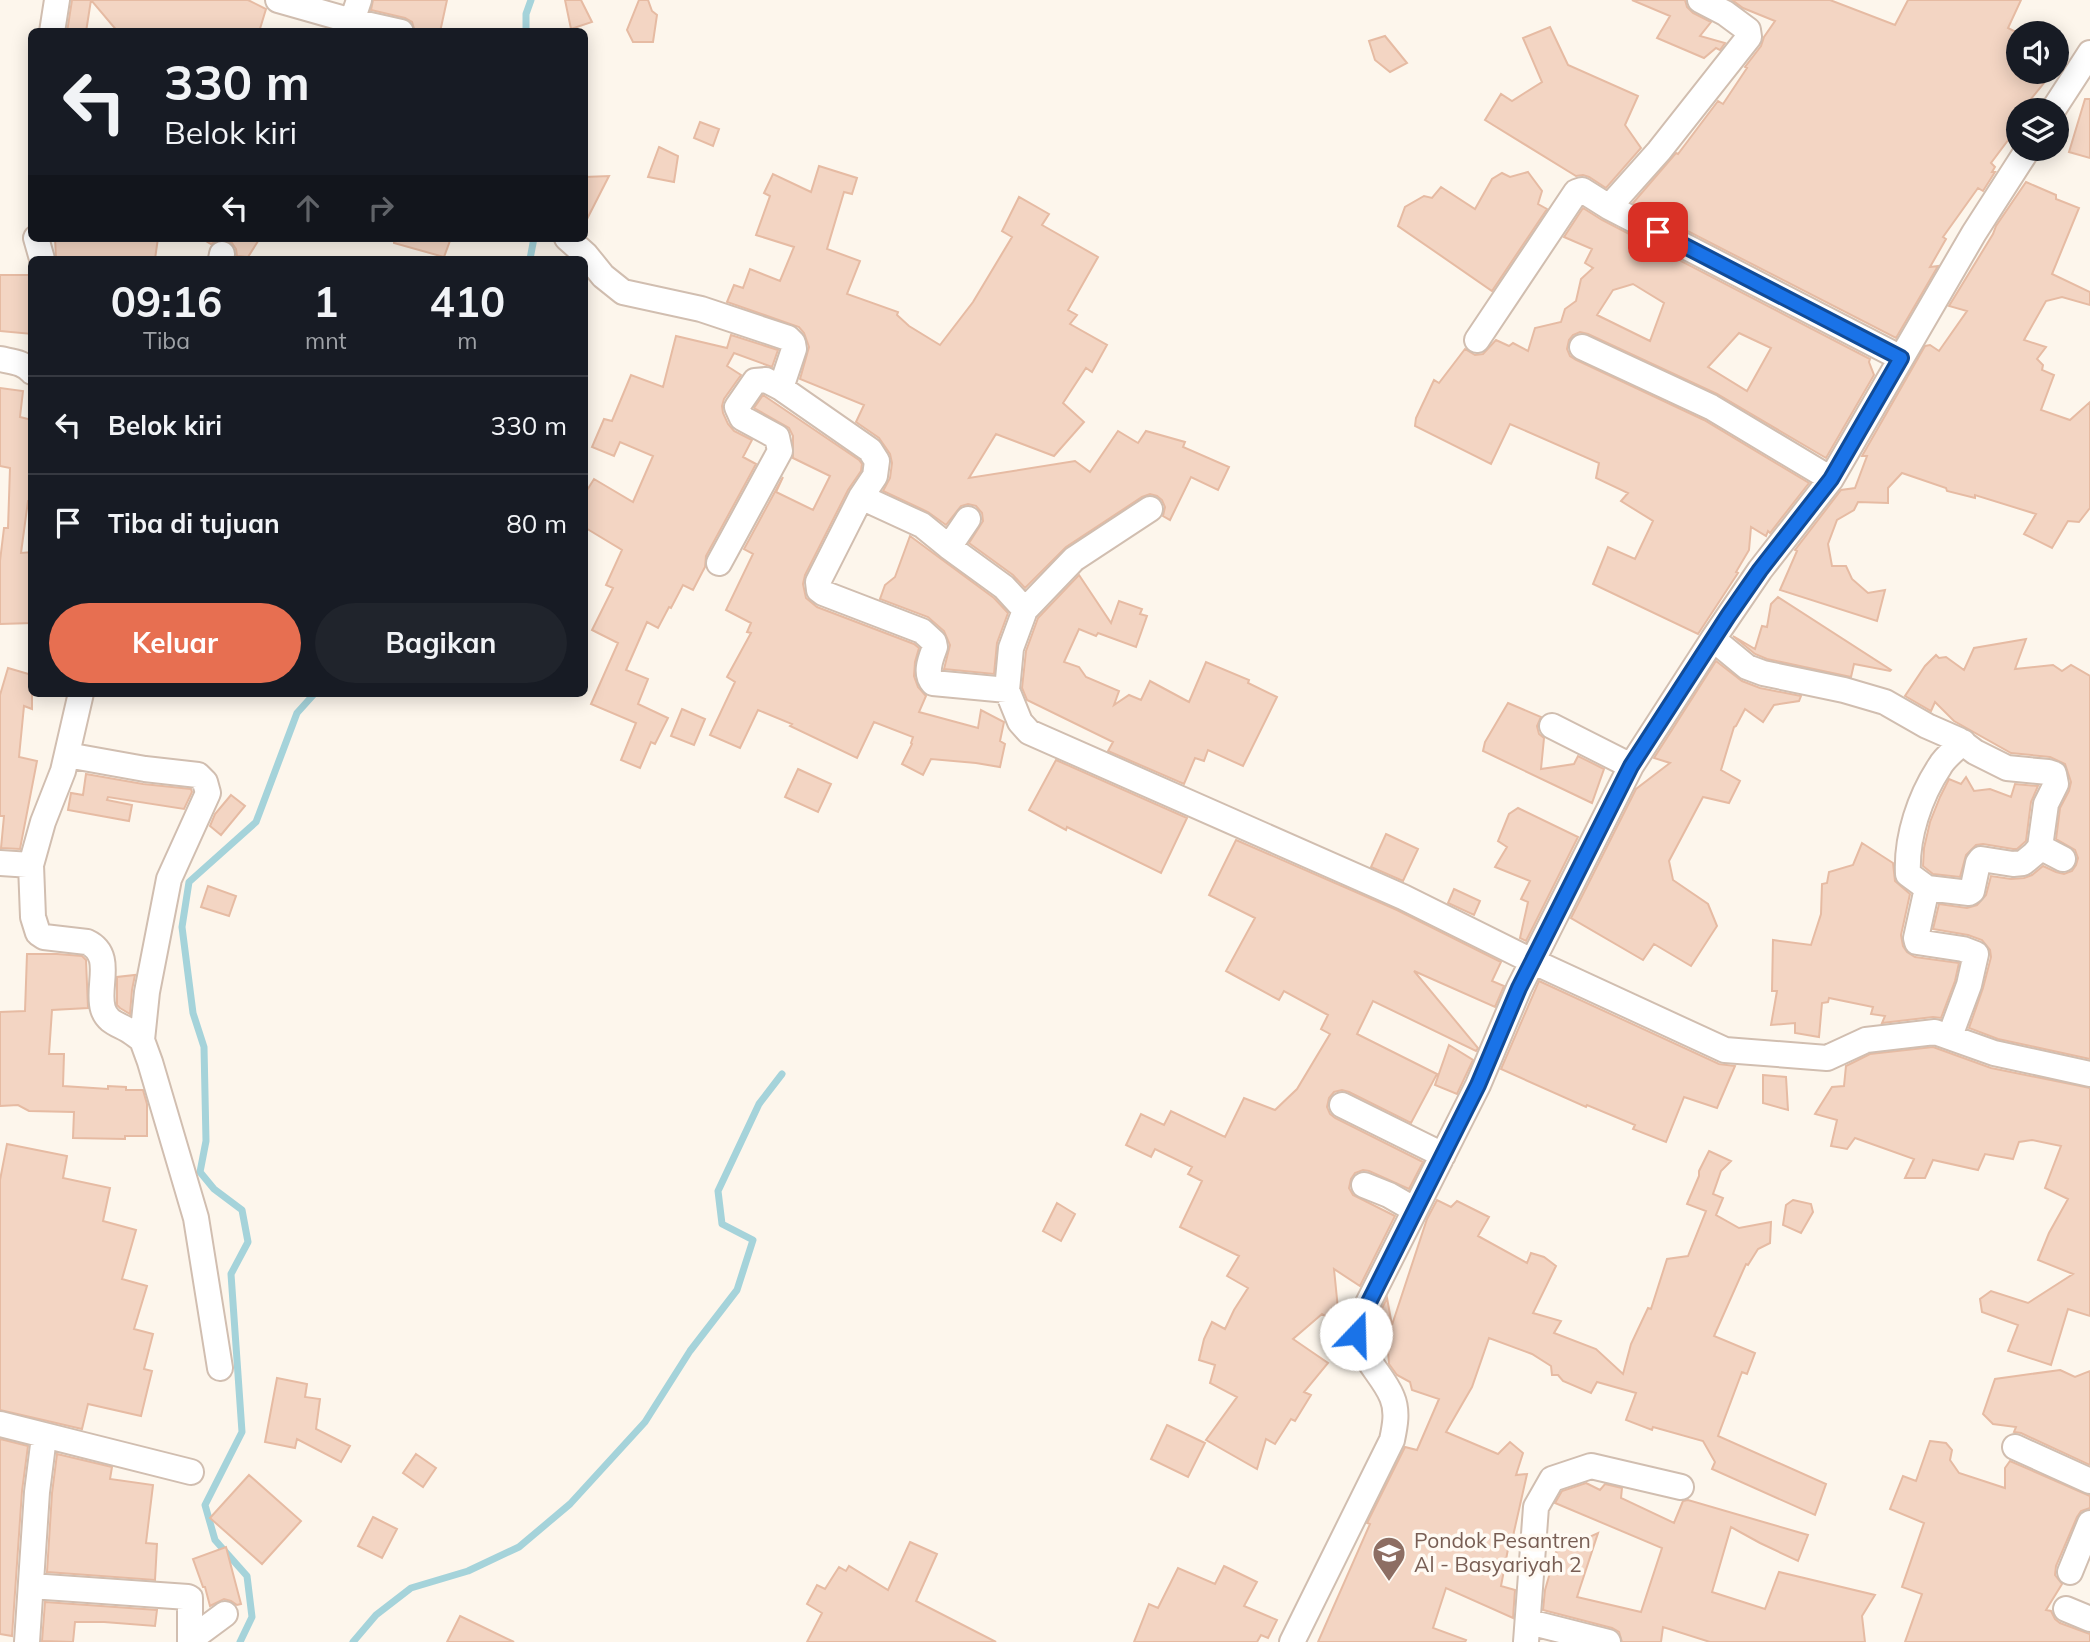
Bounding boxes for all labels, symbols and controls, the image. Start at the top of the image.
map controls [2006,21,2069,161]
button: sound [2006,21,2069,84]
text: 330 m [164,51,310,112]
icon: left [49,56,140,147]
button: layers [2006,98,2069,161]
text: Belok kiri [164,112,297,152]
icon: left [216,189,254,227]
icon: ahead [289,189,327,227]
icon: right [362,189,400,227]
pin [1628,202,1688,262]
icon: arrive [1639,213,1677,251]
text: 09:16 [111,275,222,328]
text: 1 [313,275,338,328]
text: 410 [430,275,505,328]
text: Tiba [143,326,190,355]
text: mnt [305,326,347,355]
text: m [457,326,477,355]
icon: left [49,406,87,444]
text: Belok kiri [108,409,222,442]
text: 330 m [491,409,567,442]
icon: arrive [49,504,87,542]
text: Tiba di tujuan [108,507,280,540]
text: 80 m [506,507,567,540]
button: Keluar [49,603,301,683]
button: Bagikan [315,603,567,683]
position arrow [1319,1297,1393,1371]
place label: Pondok Pesantren Al - Basyariyah 2 [1414,1527,1591,1577]
school or university icon: Pondok Pesantren Al - Basyariyah 2 [1370,1534,1408,1583]

